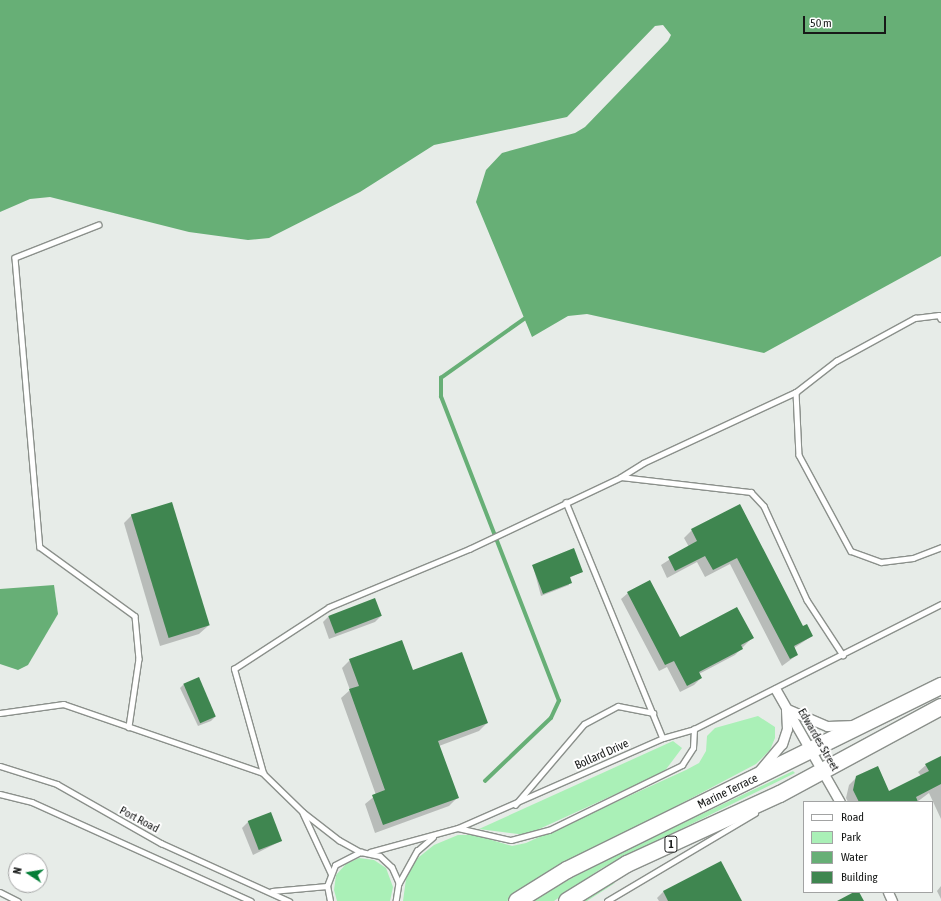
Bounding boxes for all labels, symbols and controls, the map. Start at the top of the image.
scale bar [805,8,888,34]
text: 50 m [810,16,832,30]
street label: Edwardes Street [794,706,842,774]
street label: Bollard Drive [573,737,631,773]
street label: Marine Terrace [696,771,760,813]
legend [803,801,933,893]
street label: Port Road [117,804,161,836]
text: Road [841,810,864,824]
text: Park [841,830,861,844]
road number: 1 [664,835,678,853]
text: Water [841,850,867,864]
north arrow [8,853,48,893]
text: N [11,866,24,875]
text: Building [841,870,878,884]

